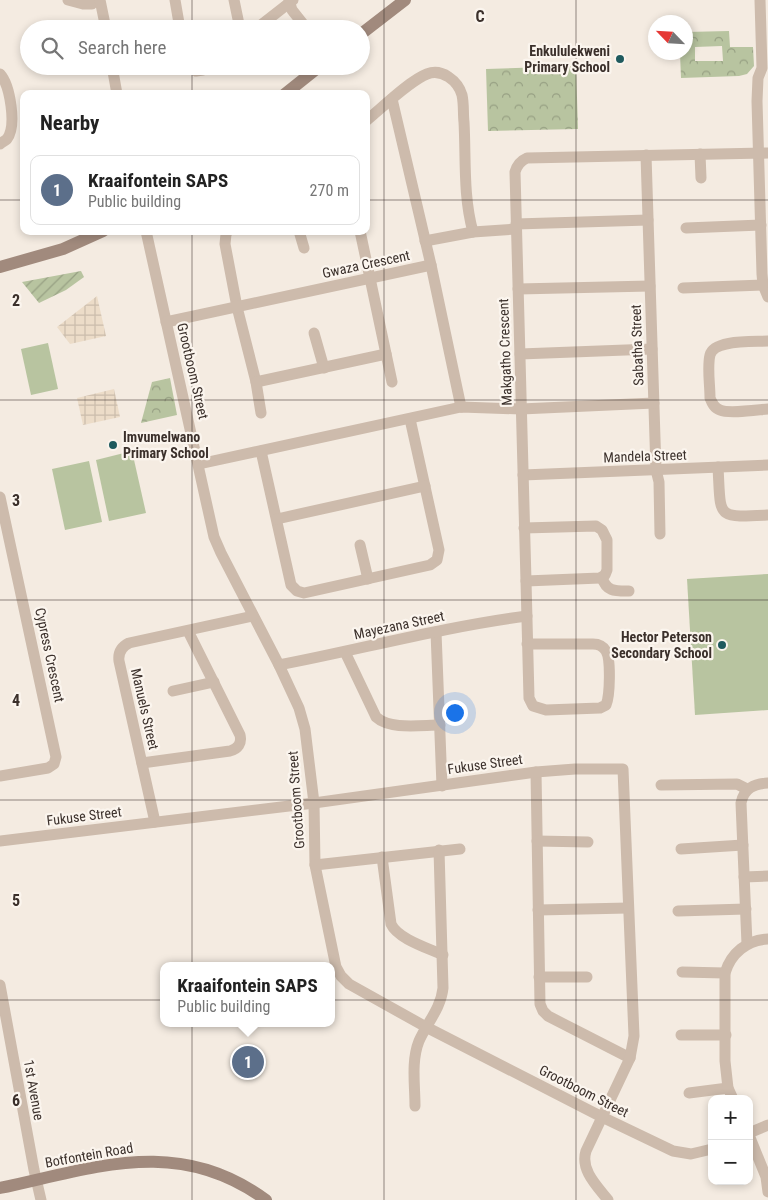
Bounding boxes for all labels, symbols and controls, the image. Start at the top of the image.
text: C [475,7,485,26]
north arrow [648,15,693,60]
search box [20,20,370,75]
icon: search [38,34,66,62]
text: Search here [78,36,166,59]
place label: Enkululekweni Primary School [524,43,610,75]
marker: Enkululekweni Primary School [614,53,626,65]
text: Nearby [40,111,99,135]
text: Kraaifontein SAPS [88,169,228,192]
text: 1 [53,181,61,200]
text: 270 m [310,181,349,200]
text: Public building [88,192,181,211]
street label: Gwaza Crescent [321,247,411,281]
text: 2 [12,291,20,310]
street label: Makgatho Crescent [495,298,515,406]
street label: Sabatha Street [628,304,646,386]
street label: Grootboom Street [174,321,212,421]
place label: Imvumelwano Primary School [123,429,209,461]
marker: Imvumelwano Primary School [107,439,119,451]
street label: Mandela Street [603,447,687,465]
text: 3 [12,491,20,510]
street label: Cypress Crescent [32,606,68,704]
street label: Mayezana Street [352,608,446,642]
place label: Hector Peterson Secondary School [611,629,712,661]
marker: Hector Peterson Secondary School [716,639,728,651]
street label: Manuels Street [128,667,162,751]
text: 4 [12,691,20,710]
your location [442,700,468,726]
street label: Grootboom Street [285,750,307,850]
street label: Fukuse Street [447,751,523,777]
street label: Fukuse Street [46,803,122,829]
text: 5 [12,891,20,910]
popup [160,962,335,1027]
text: Kraaifontein SAPS [177,974,318,997]
text: Public building [177,997,270,1016]
pin: 1 [232,1043,264,1081]
street label: 1st Avenue [21,1059,47,1122]
street label: Grootboom Street [537,1062,631,1120]
text: 6 [12,1091,20,1110]
map controls [708,1095,753,1185]
button: + [708,1095,753,1140]
street label: Botfontein Road [44,1139,134,1171]
button: − [708,1140,753,1185]

